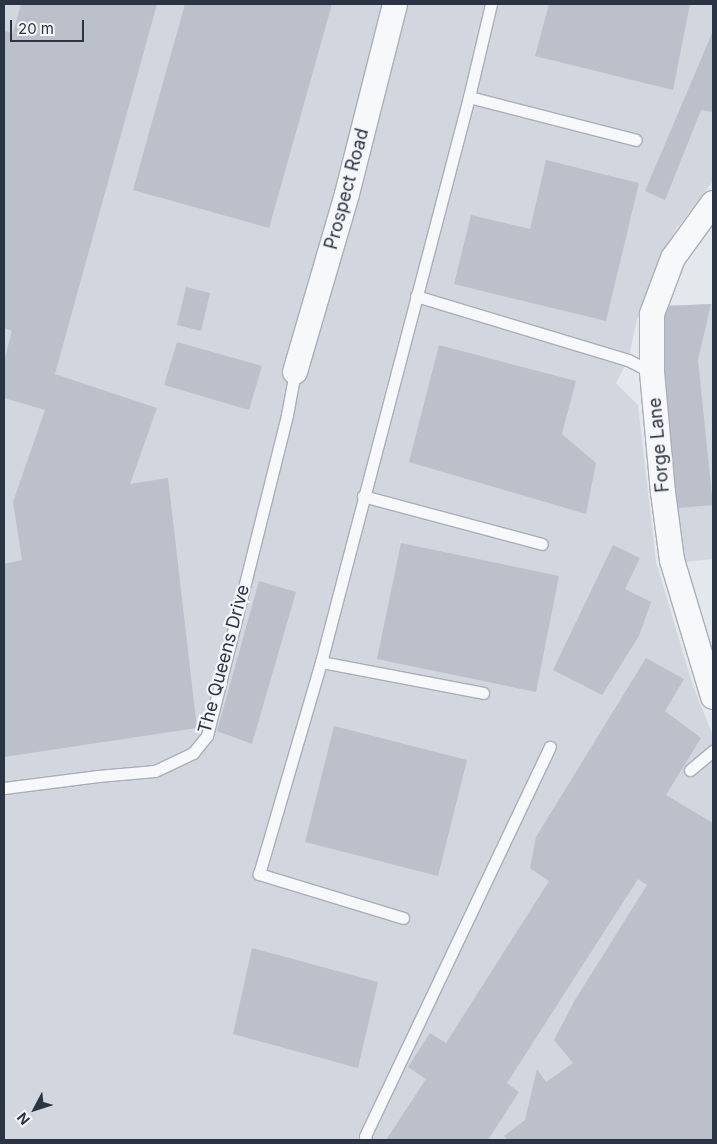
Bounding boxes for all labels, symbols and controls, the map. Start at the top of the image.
scale bar [12,10,86,42]
text: 20 m [18,19,54,38]
street label: Prospect Road [320,126,374,252]
street label: Forge Lane [644,397,674,493]
street label: The Queens Drive [194,582,254,736]
north arrow [10,1084,60,1134]
text: N [13,1109,33,1129]

